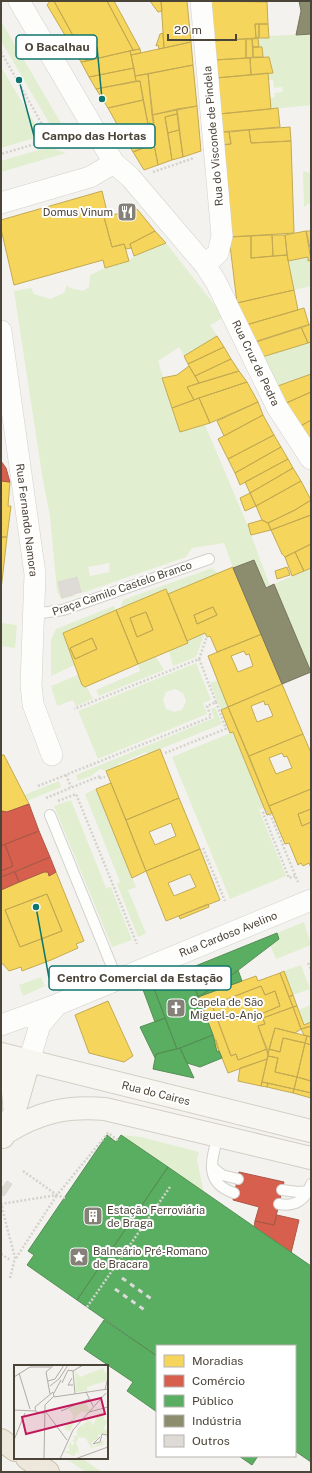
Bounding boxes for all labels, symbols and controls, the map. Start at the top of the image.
scale bar [168,16,236,42]
text: 20 m [174,23,202,37]
callout: O Bacalhau [16,35,97,59]
text: O Bacalhau [24,40,90,54]
street label: Rua do Visconde de Pindela [201,65,225,207]
callout: Campo das Hortas [34,124,155,148]
text: Campo das Hortas [42,129,146,143]
restaurant icon: Domus Vinum [116,201,138,223]
place label: Domus Vinum [43,206,113,218]
street label: Rua Cruz de Pedra [230,318,282,408]
street label: Rua Fernando Namora [14,463,40,577]
street label: Praça Camilo Castelo Branco [51,558,194,619]
street label: Rua Cardoso Avelino [177,909,279,959]
callout: Centro Comercial da Estação [49,966,231,990]
text: Centro Comercial da Estação [57,971,223,985]
place label: Capela de São Miguel-o-Anjo [190,996,263,1021]
church icon: Capela de São Miguel-o-Anjo [165,997,187,1019]
street label: Rua do Caires [121,1079,192,1107]
place label: Estação Ferroviária de Braga [107,1204,205,1229]
building icon: Estação Ferroviária de Braga [82,1205,104,1227]
place label: Balneário Pré-Romano de Bracara [93,1245,208,1270]
place icon: Balneário Pré-Romano de Bracara [68,1246,90,1268]
legend [156,1345,296,1457]
text: Moradias [192,1354,243,1368]
inset map [14,1365,108,1459]
text: Comércio [192,1374,245,1388]
text: Público [192,1394,234,1408]
text: Indústria [192,1414,241,1428]
text: Outros [192,1434,230,1448]

